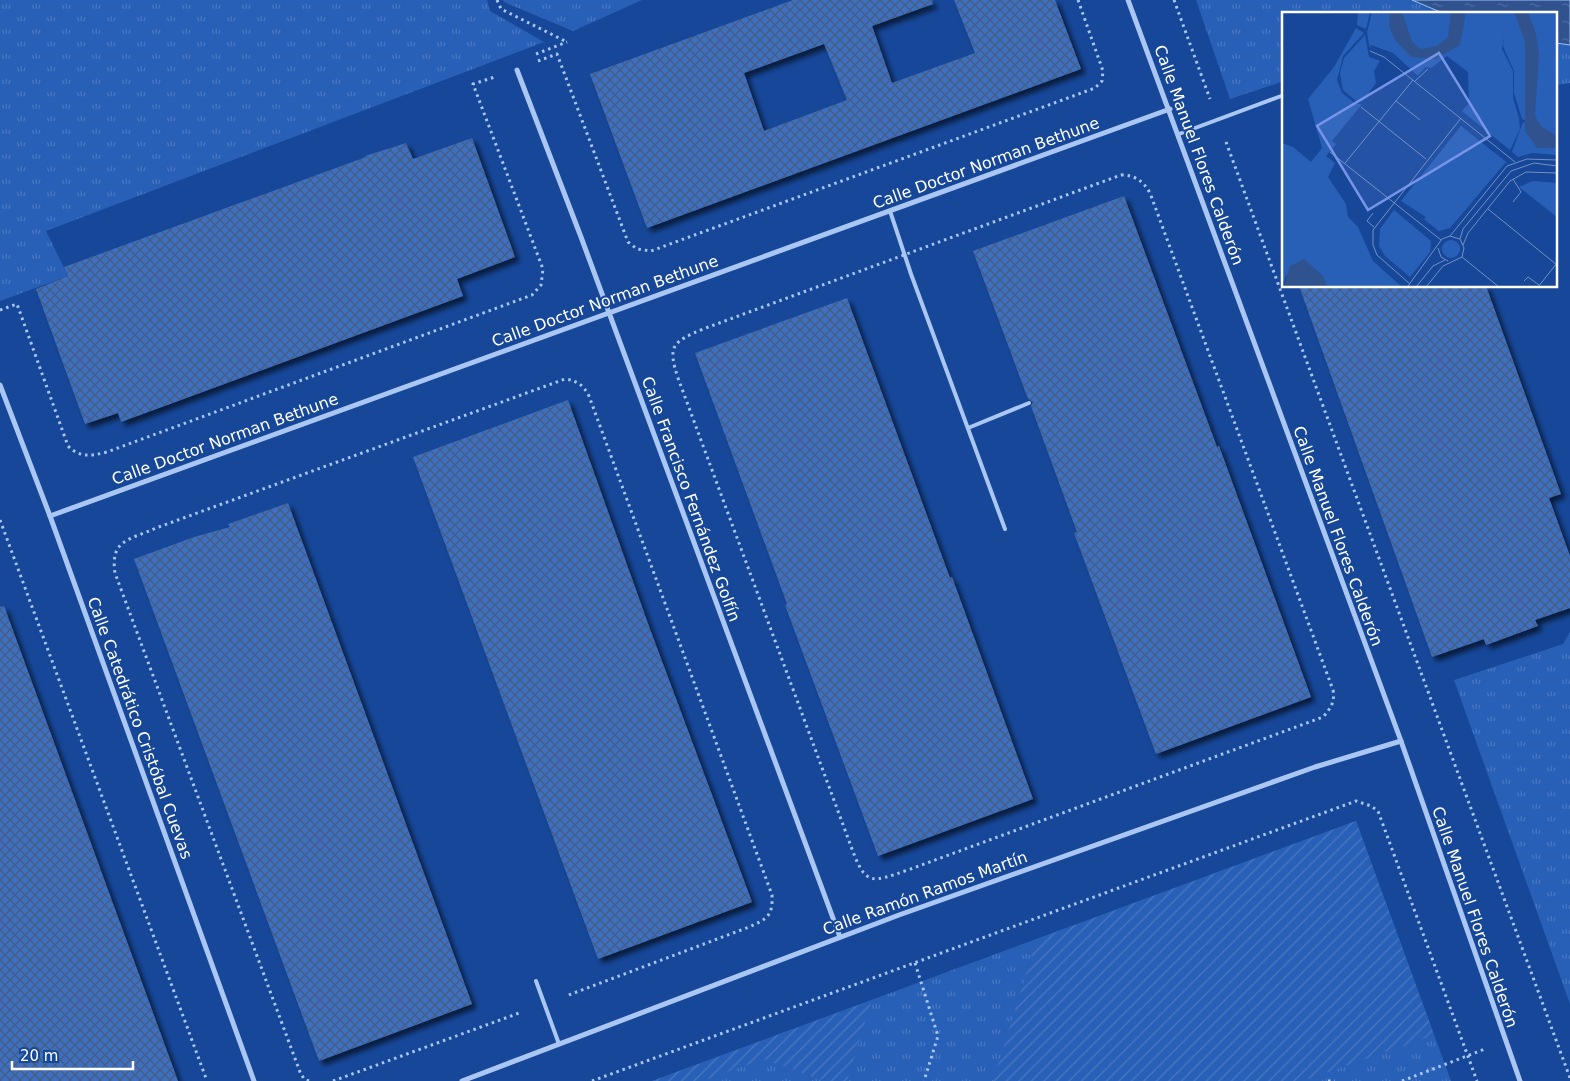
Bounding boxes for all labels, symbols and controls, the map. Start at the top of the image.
inset map [1282,12,1558,288]
street label: Calle Manuel Flores Calderón [1150,42,1248,268]
street label: Calle Doctor Norman Bethune [870,113,1102,213]
street label: Calle Doctor Norman Bethune [489,251,721,351]
street label: Calle Francisco Fernández Golfín [638,374,744,624]
street label: Calle Doctor Norman Bethune [109,389,341,489]
street label: Calle Manuel Flores Calderón [1289,423,1387,649]
street label: Calle Catedrático Cristóbal Cuevas [84,594,196,862]
street label: Calle Manuel Flores Calderón [1428,804,1522,1030]
street label: Calle Ramón Ramos Martín [820,847,1030,939]
scale bar [12,1038,134,1070]
text: 20 m [20,1047,58,1065]

